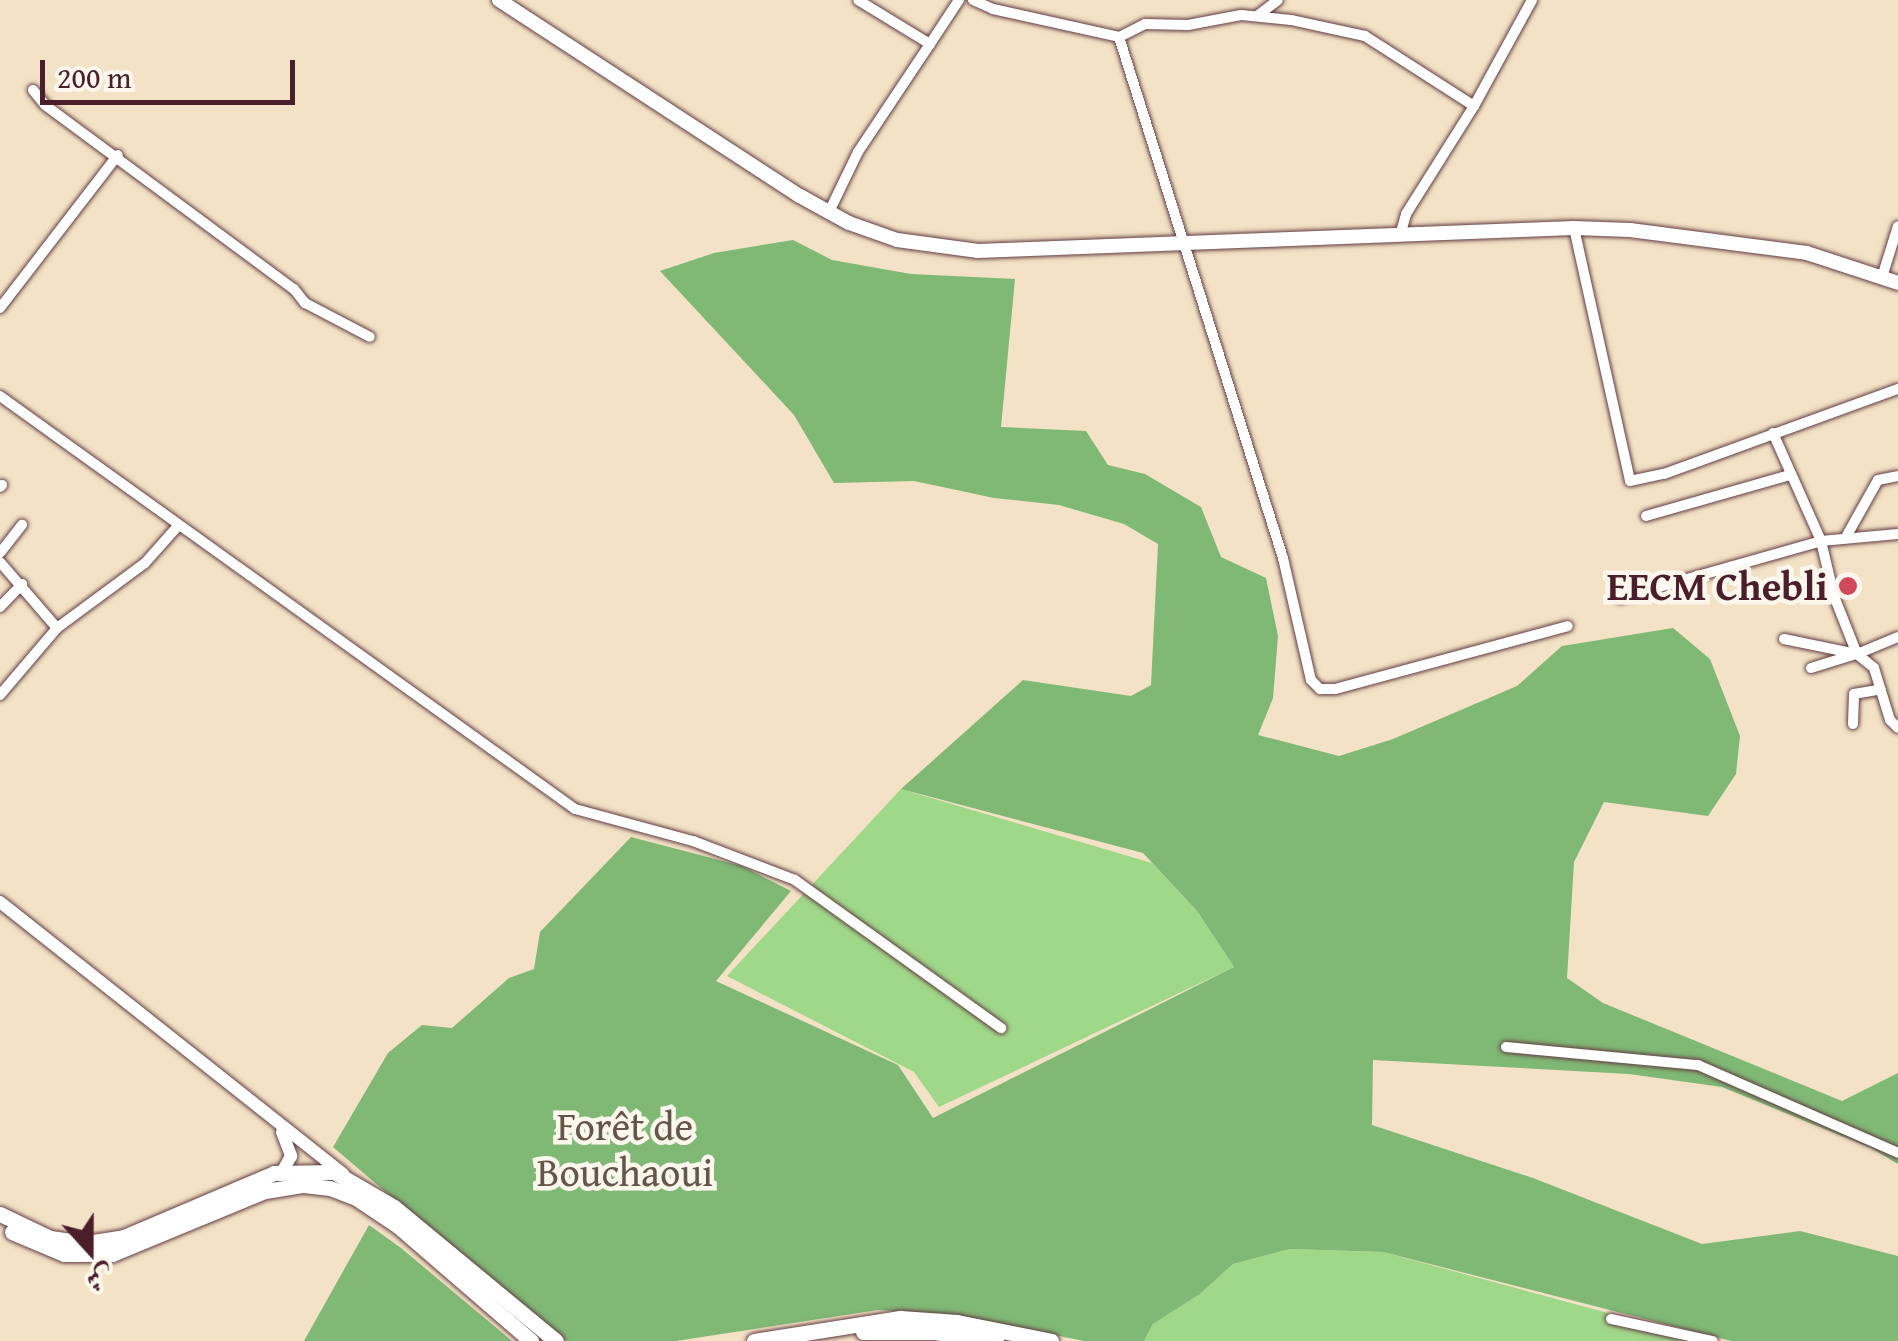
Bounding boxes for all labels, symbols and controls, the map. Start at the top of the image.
scale bar [45,40,300,102]
text: 200 m [57,55,131,99]
place label: EECM Chebli [1607,562,1828,610]
marker: EECM Chebli [1837,575,1859,597]
park label: Forêt de Bouchaoui [537,1102,713,1196]
north arrow [40,1201,140,1301]
text: ش [81,1255,121,1304]

